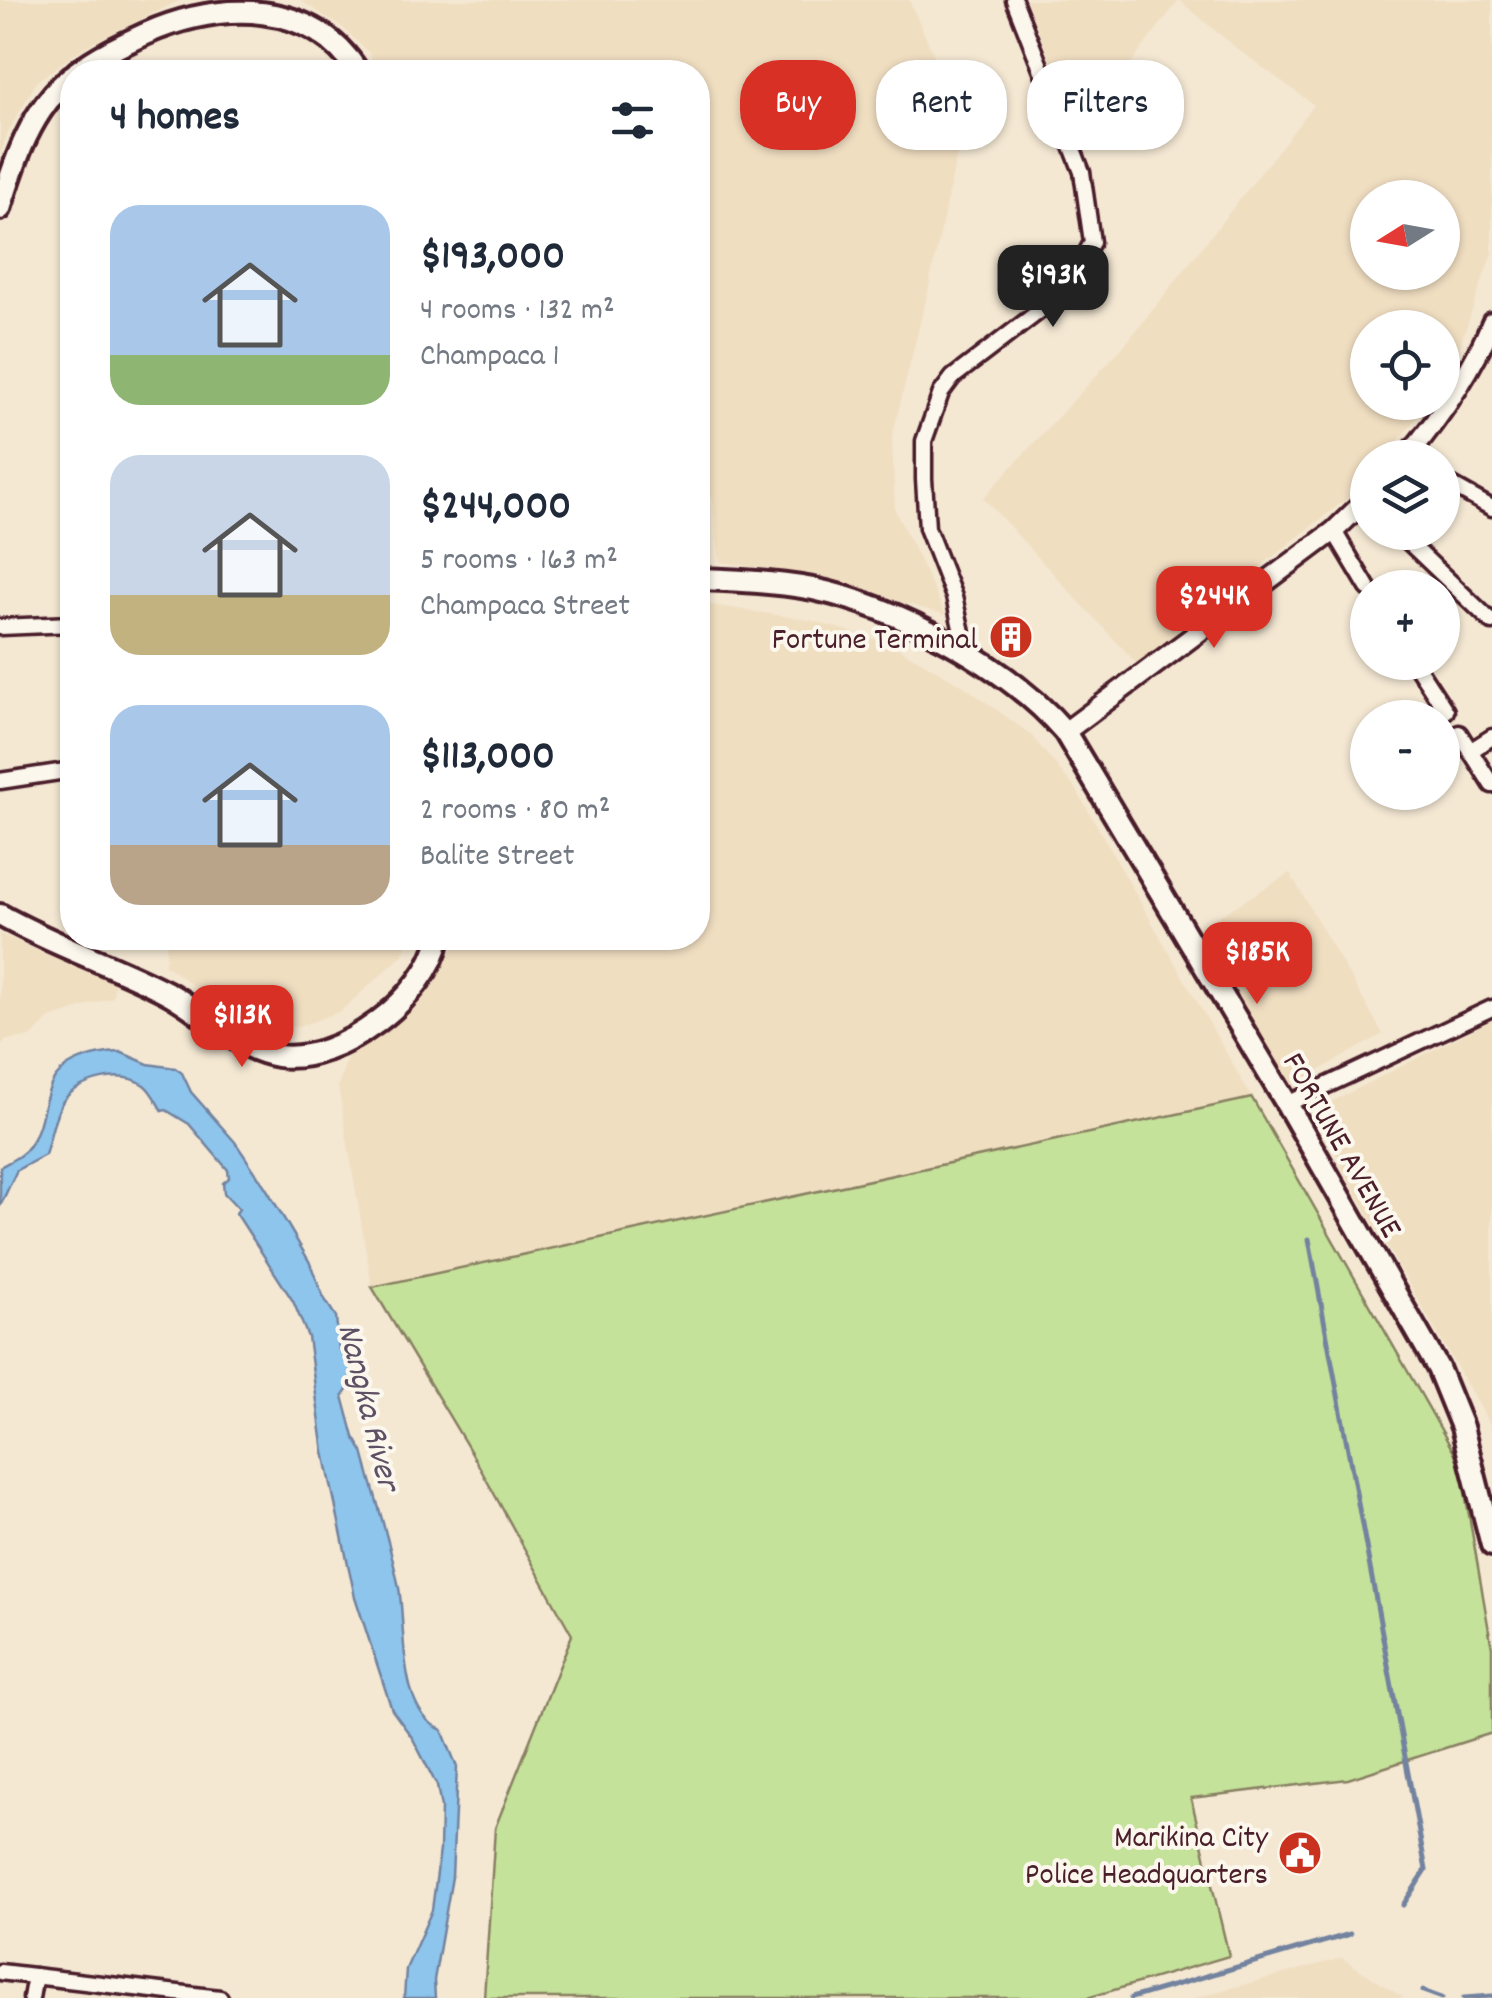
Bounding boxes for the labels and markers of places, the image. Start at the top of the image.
pin: $193K [983,245,1123,330]
pin: $244K [1144,566,1284,651]
building icon: Fortune Terminal [988,614,1034,660]
place label: Fortune Terminal [772,619,978,665]
pin: $185K [1187,922,1327,1007]
pin: $113K [172,985,312,1070]
place label: Marikina City Police Headquarters [1025,1817,1269,1900]
public building icon: Marikina City Police Headquarters [1277,1830,1323,1876]

